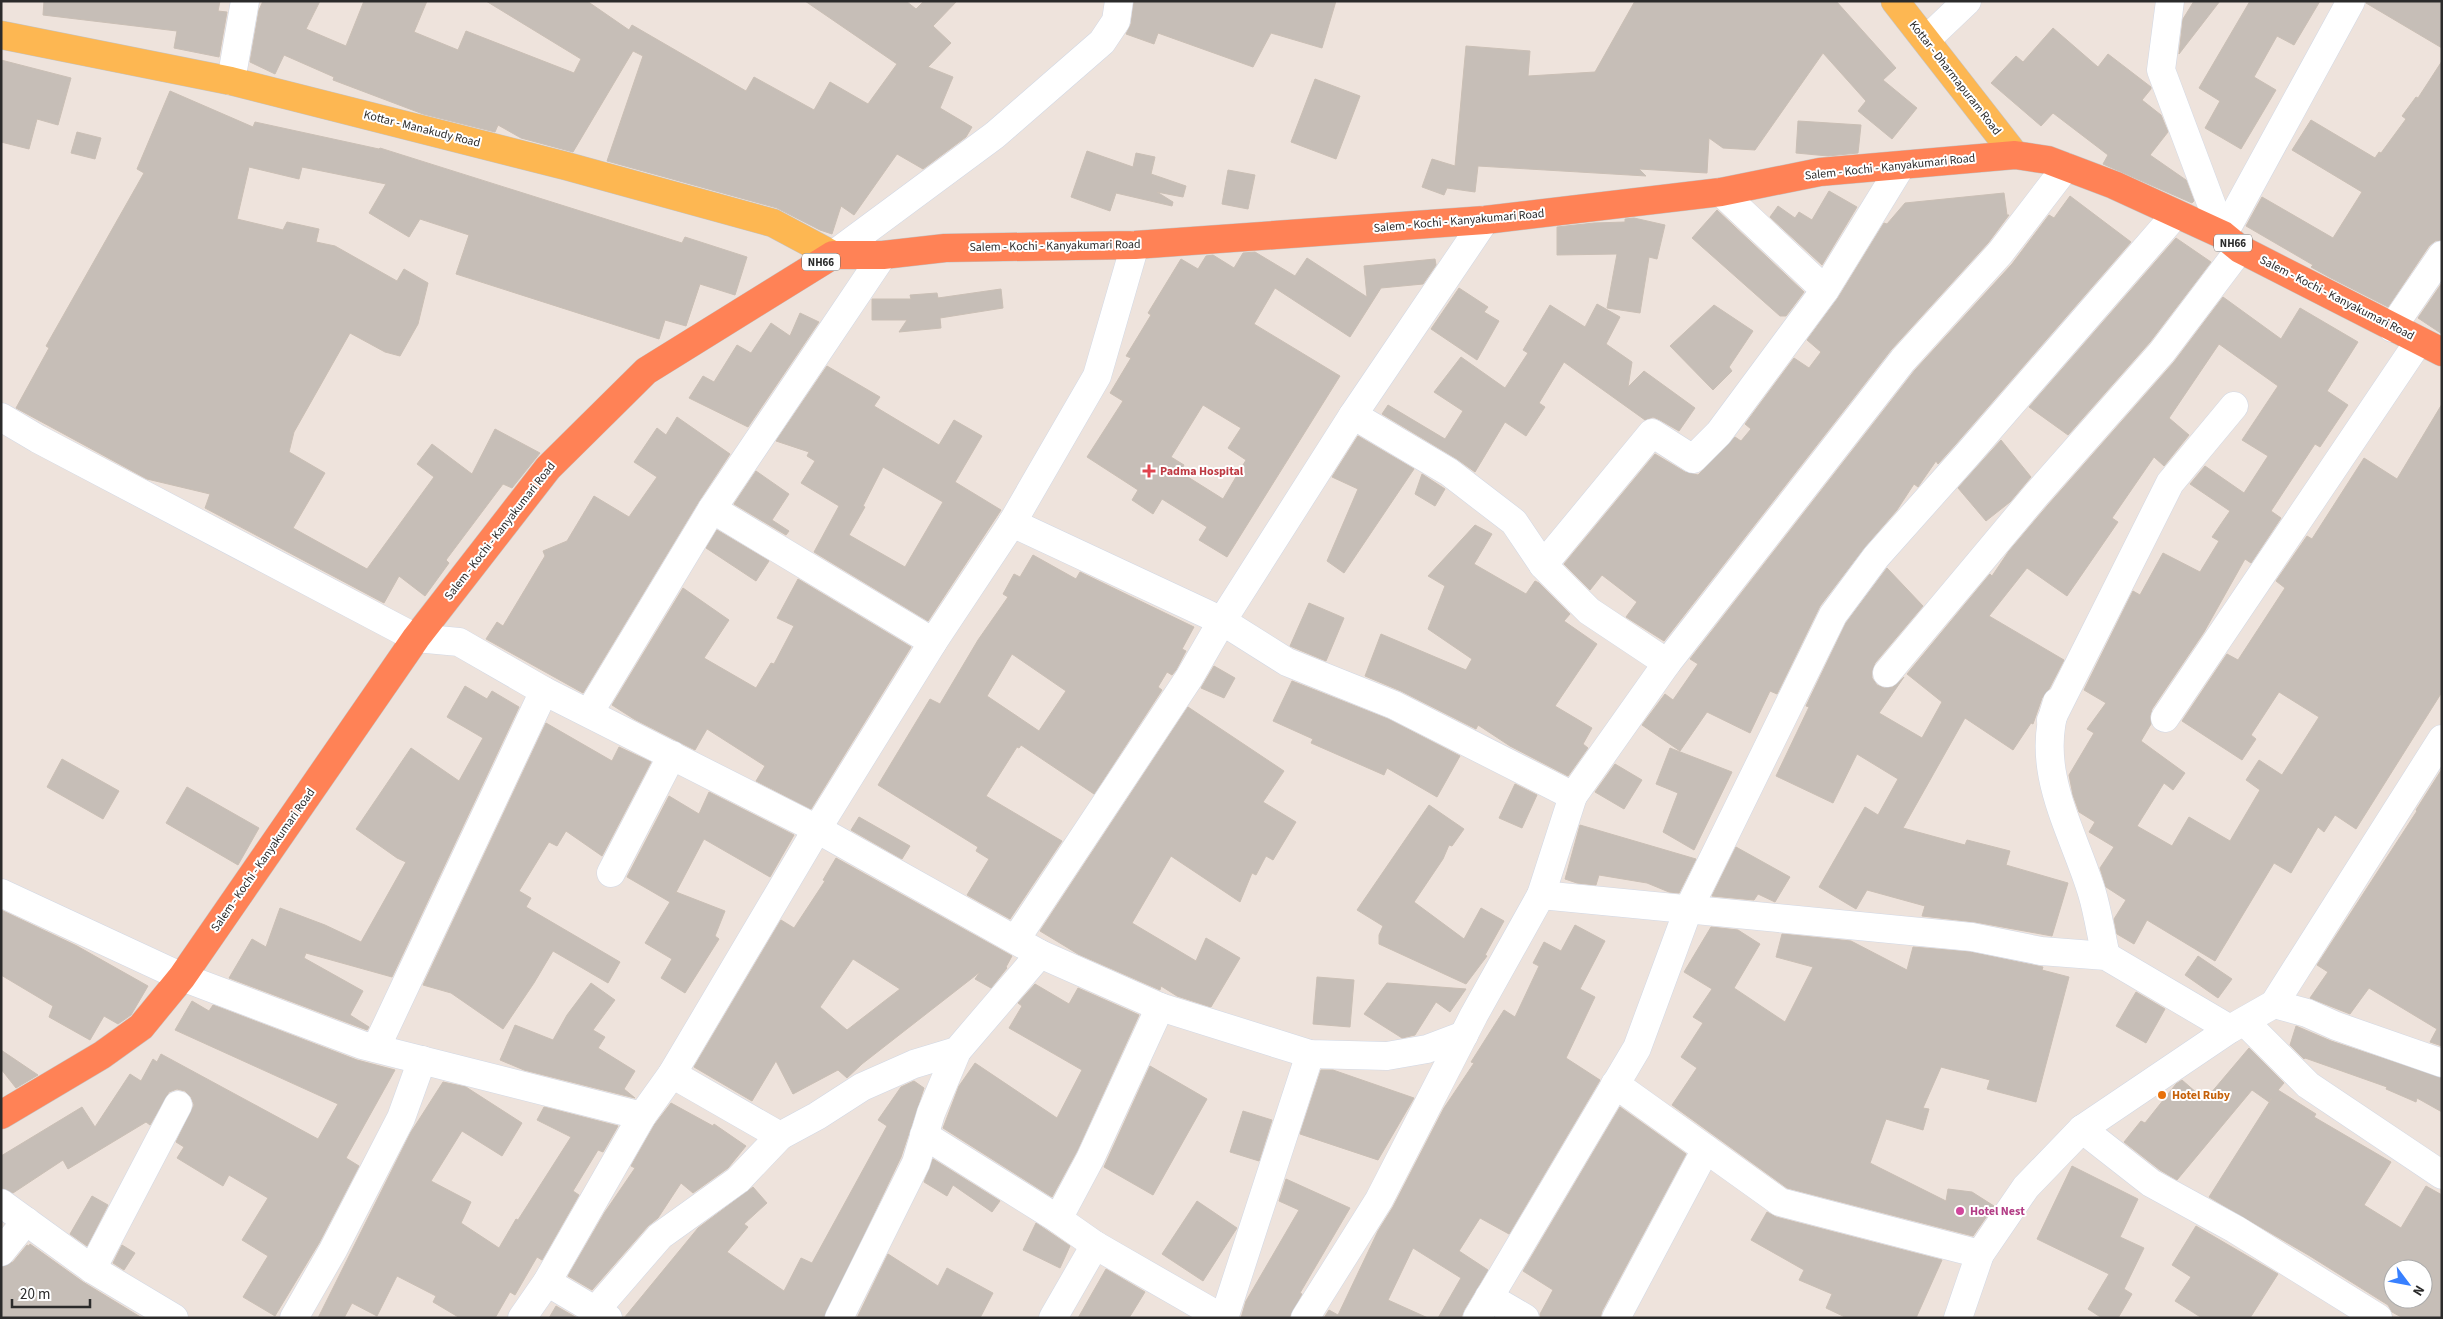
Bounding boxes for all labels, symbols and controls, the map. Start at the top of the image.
street label: Kottar - Dharmapuram Road [1905,17,2005,139]
street label: Kottar - Manakudy Road [362,106,482,152]
street label: Salem - Kochi - Kanyakumari Road [1804,150,1976,184]
street label: Salem - Kochi - Kanyakumari Road [1373,205,1545,237]
road number: NH66 [2214,234,2252,252]
street label: Salem - Kochi - Kanyakumari Road [969,236,1141,256]
street label: Salem - Kochi - Kanyakumari Road [2257,252,2417,344]
road number: NH66 [802,253,840,270]
street label: Salem - Kochi - Kanyakumari Road [441,458,559,604]
place label: Padma Hospital [1160,463,1244,480]
marker: Padma Hospital [1142,464,1156,478]
street label: Salem - Kochi - Kanyakumari Road [207,785,319,935]
place label: Hotel Ruby [2172,1087,2231,1104]
marker: Hotel Ruby [2156,1089,2168,1101]
place label: Hotel Nest [1970,1203,2025,1220]
marker: Hotel Nest [1954,1205,1966,1217]
north arrow [2383,1259,2433,1309]
scale bar [12,1276,90,1308]
text: N [2407,1281,2429,1300]
text: 20 m [20,1284,50,1305]

